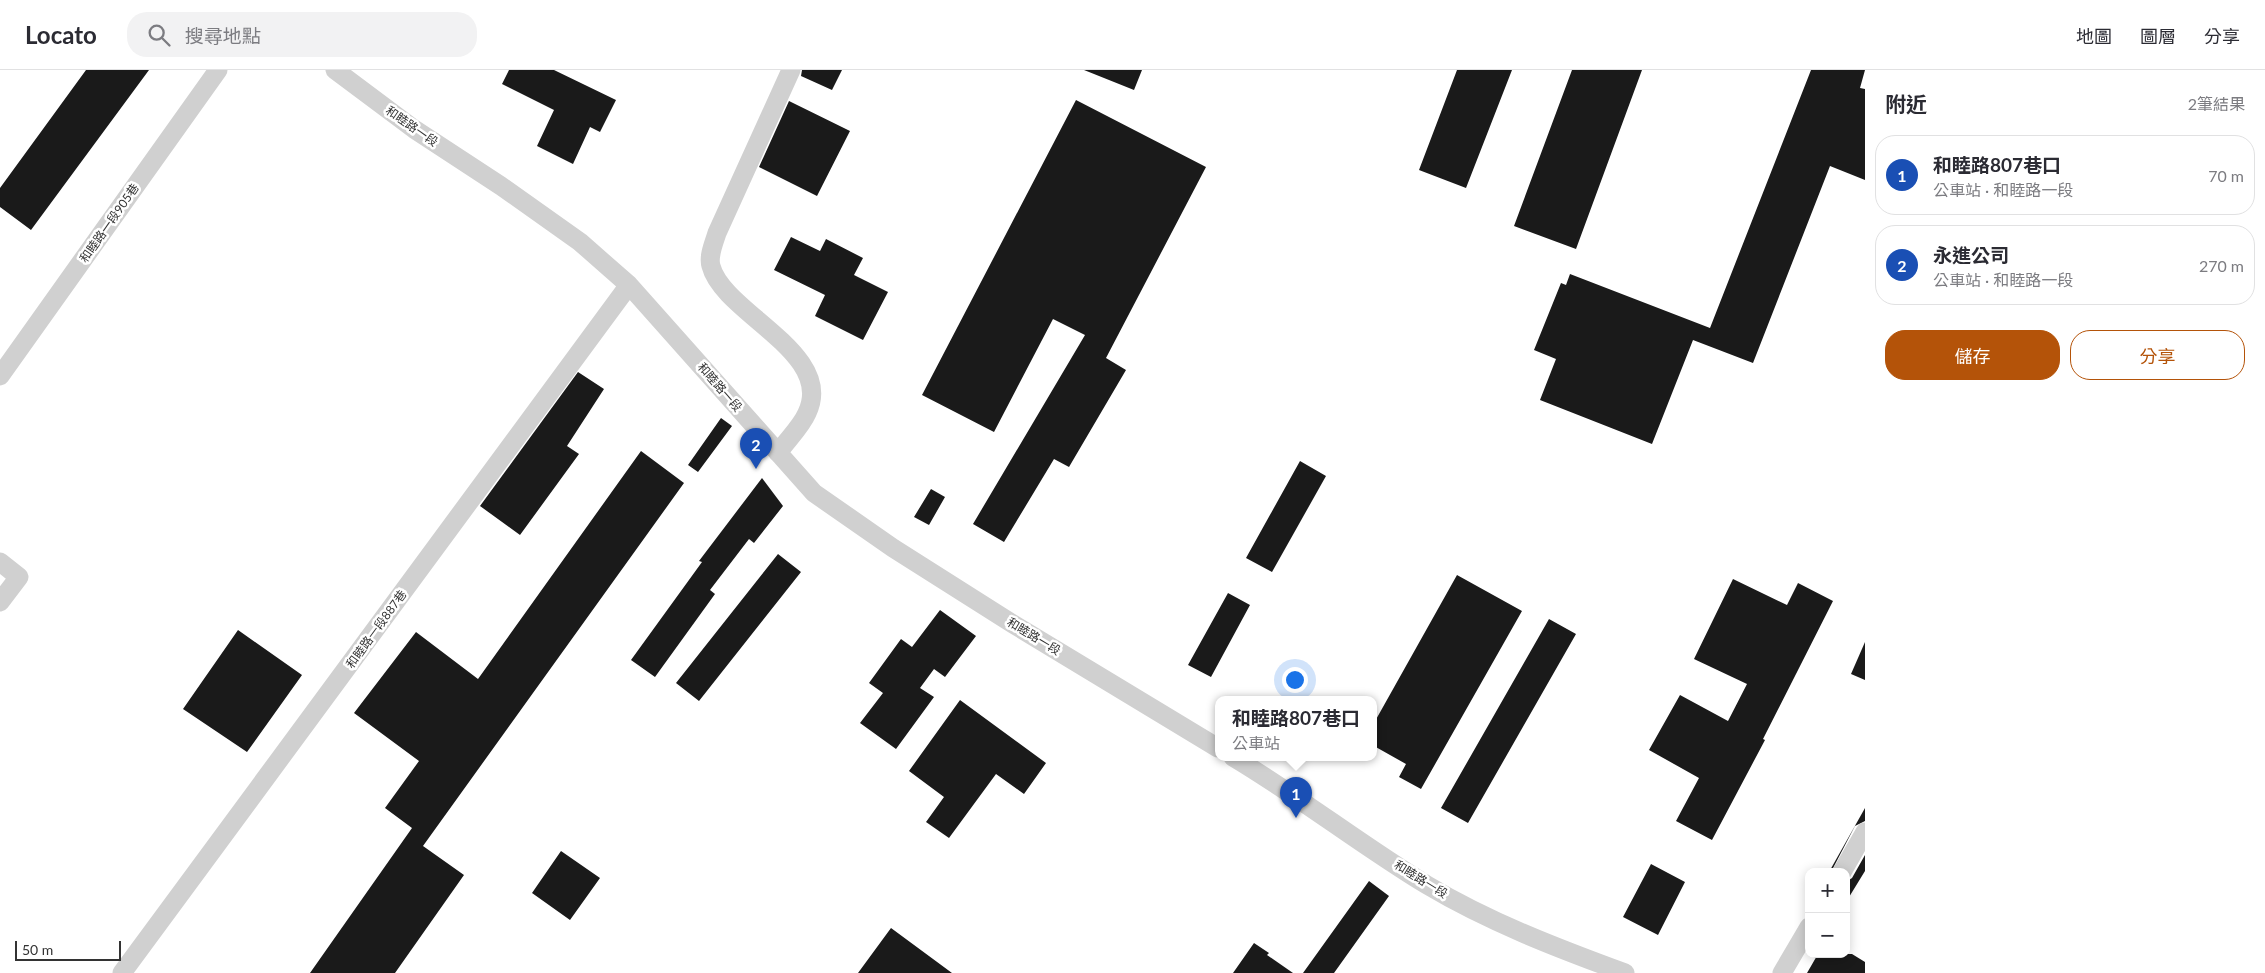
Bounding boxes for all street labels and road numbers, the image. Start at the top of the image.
street label: 和睦路一段 [383,103,441,149]
street label: 和睦路一段905巷 [76,181,142,265]
street label: 和睦路一段 [695,359,745,415]
street label: 和睦路一段887巷 [343,587,409,671]
street label: 和睦路一段 [1004,614,1064,658]
street label: 和睦路一段 [1392,857,1450,901]

